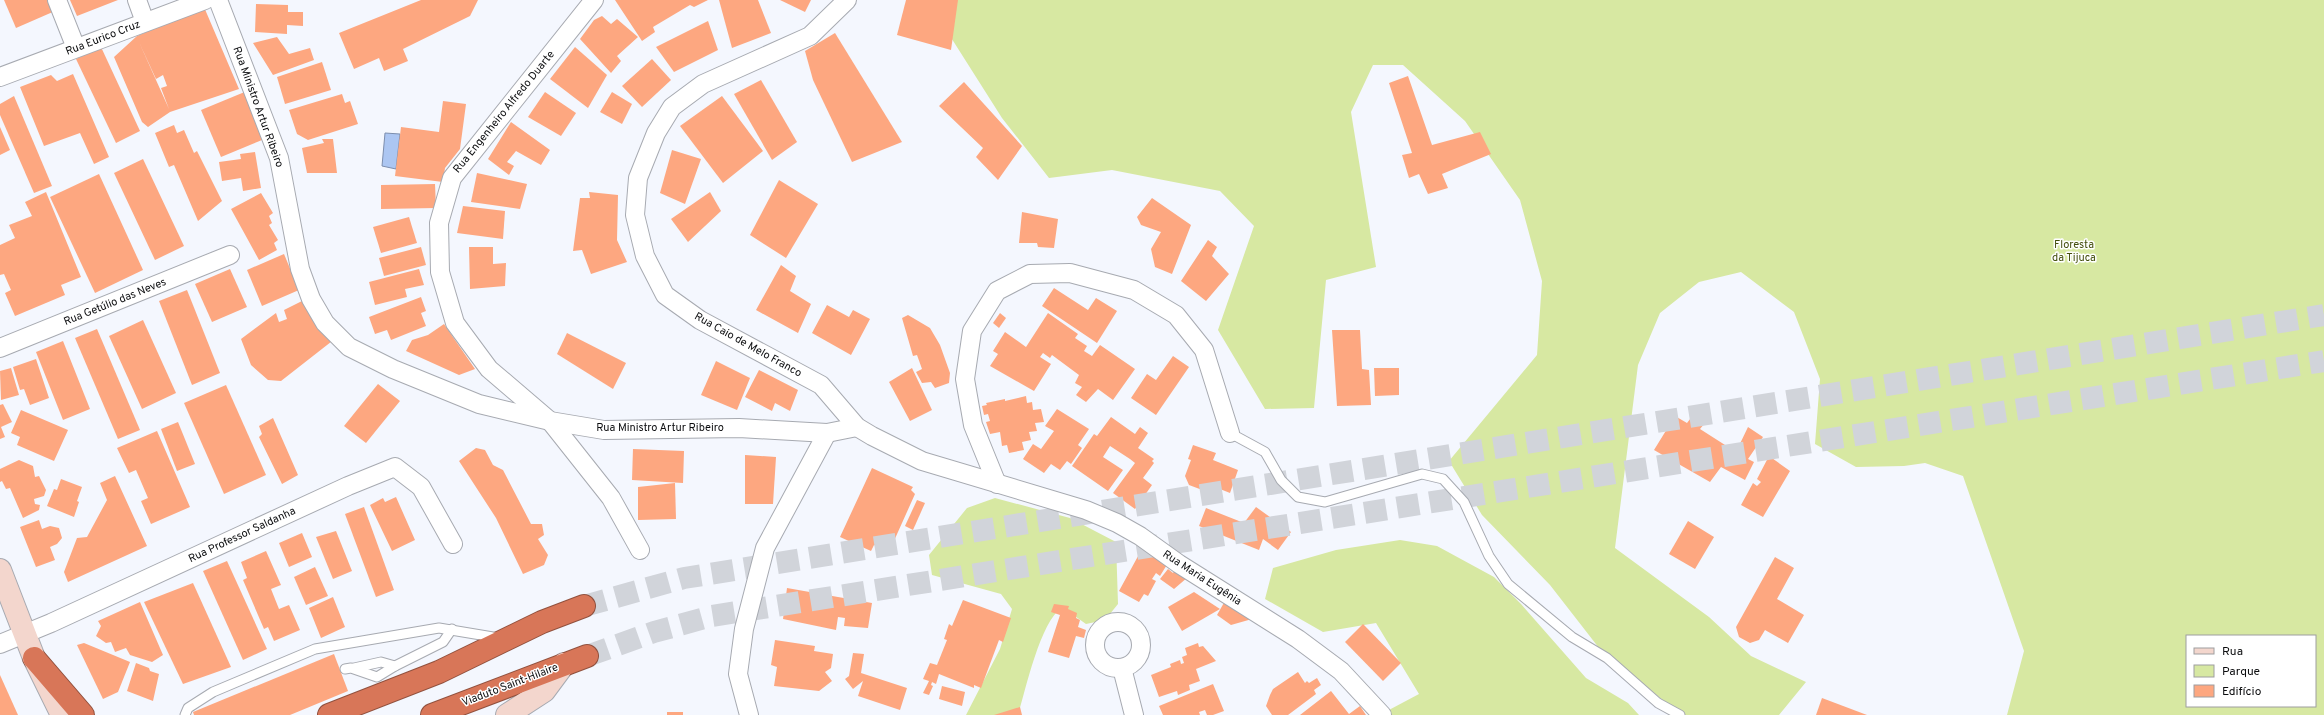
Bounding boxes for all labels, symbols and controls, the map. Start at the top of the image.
street label: Rua Eurico Cruz [64,17,142,59]
street label: Rua Ministro Artur Ribeiro [230,45,286,169]
street label: Rua Engenheiro Alfredo Duarte [450,48,558,176]
park label: Floresta da Tijuca [2052,238,2096,265]
street label: Rua Getúlio das Neves [62,275,168,329]
street label: Rua Caio de Melo Franco [692,310,804,380]
street label: Rua Ministro Artur Ribeiro [596,421,724,435]
street label: Rua Professor Saldanha [186,504,298,566]
street label: Rua Maria Eugênia [1160,547,1244,609]
legend [2186,635,2316,707]
text: Rua [2222,644,2243,660]
street label: Viaduto Saint-Hilaire [460,660,560,710]
text: Parque [2222,664,2260,680]
text: Edifício [2222,684,2262,700]

